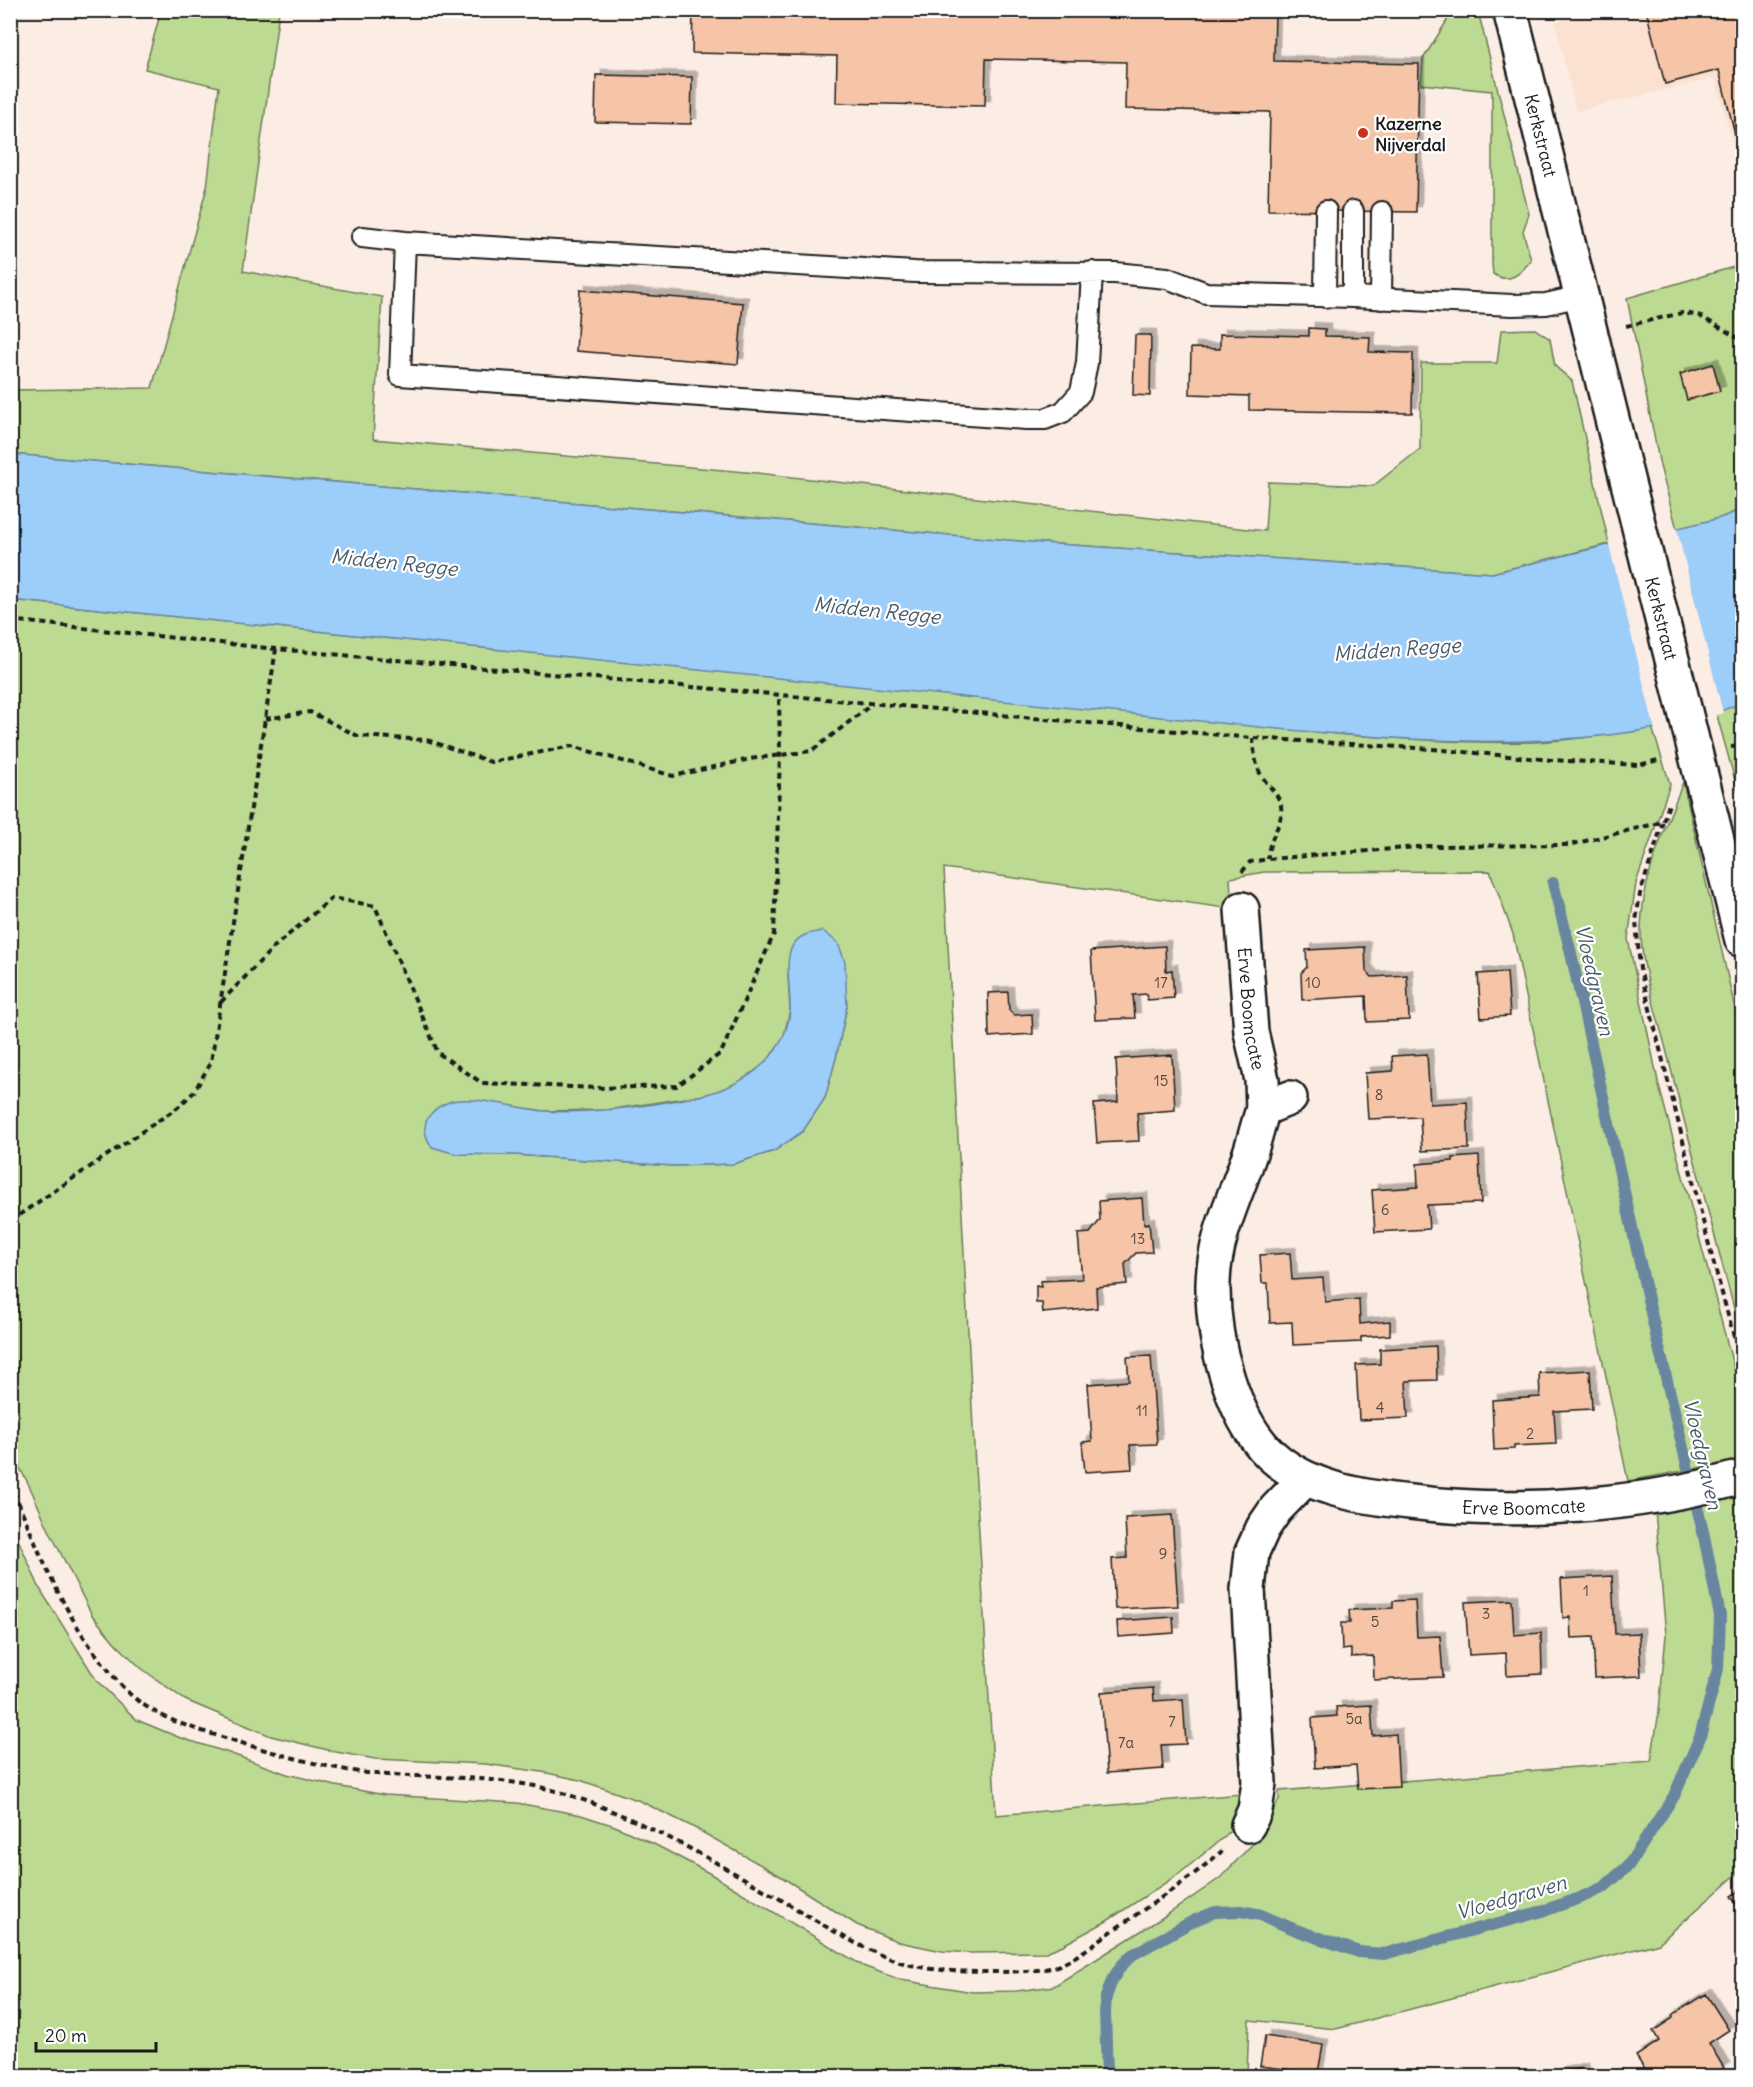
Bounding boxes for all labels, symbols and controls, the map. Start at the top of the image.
street label: Kerkstraat [1520,91,1563,179]
place label: Kazerne Nijverdal [1375,112,1446,156]
marker: Kazerne Nijverdal [1356,126,1370,140]
water label: Midden Regge [329,543,460,581]
street label: Kerkstraat [1640,574,1683,662]
water label: Midden Regge [812,591,943,629]
water label: Midden Regge [1333,632,1463,666]
water label: Vloedgraven [1570,922,1620,1038]
street label: Erve Boomcate [1233,946,1271,1072]
house number: 17 [1154,973,1168,992]
house number: 10 [1305,973,1321,992]
house number: 15 [1154,1071,1168,1090]
house number: 8 [1375,1085,1383,1104]
house number: 6 [1381,1200,1389,1219]
house number: 13 [1131,1229,1145,1248]
water label: Vloedgraven [1678,1396,1728,1512]
house number: 4 [1376,1398,1385,1417]
house number: 11 [1136,1401,1148,1420]
house number: 2 [1526,1424,1534,1443]
street label: Erve Boomcate [1462,1493,1586,1519]
house number: 9 [1159,1544,1167,1563]
house number: 1 [1583,1581,1589,1600]
house number: 3 [1482,1604,1490,1623]
house number: 5 [1371,1612,1379,1631]
house number: 5a [1345,1709,1363,1728]
house number: 7 [1168,1712,1176,1731]
house number: 7a [1118,1733,1134,1752]
water label: Vloedgraven [1453,1869,1569,1925]
scale bar [36,2015,156,2053]
text: 20 m [45,2024,87,2047]

